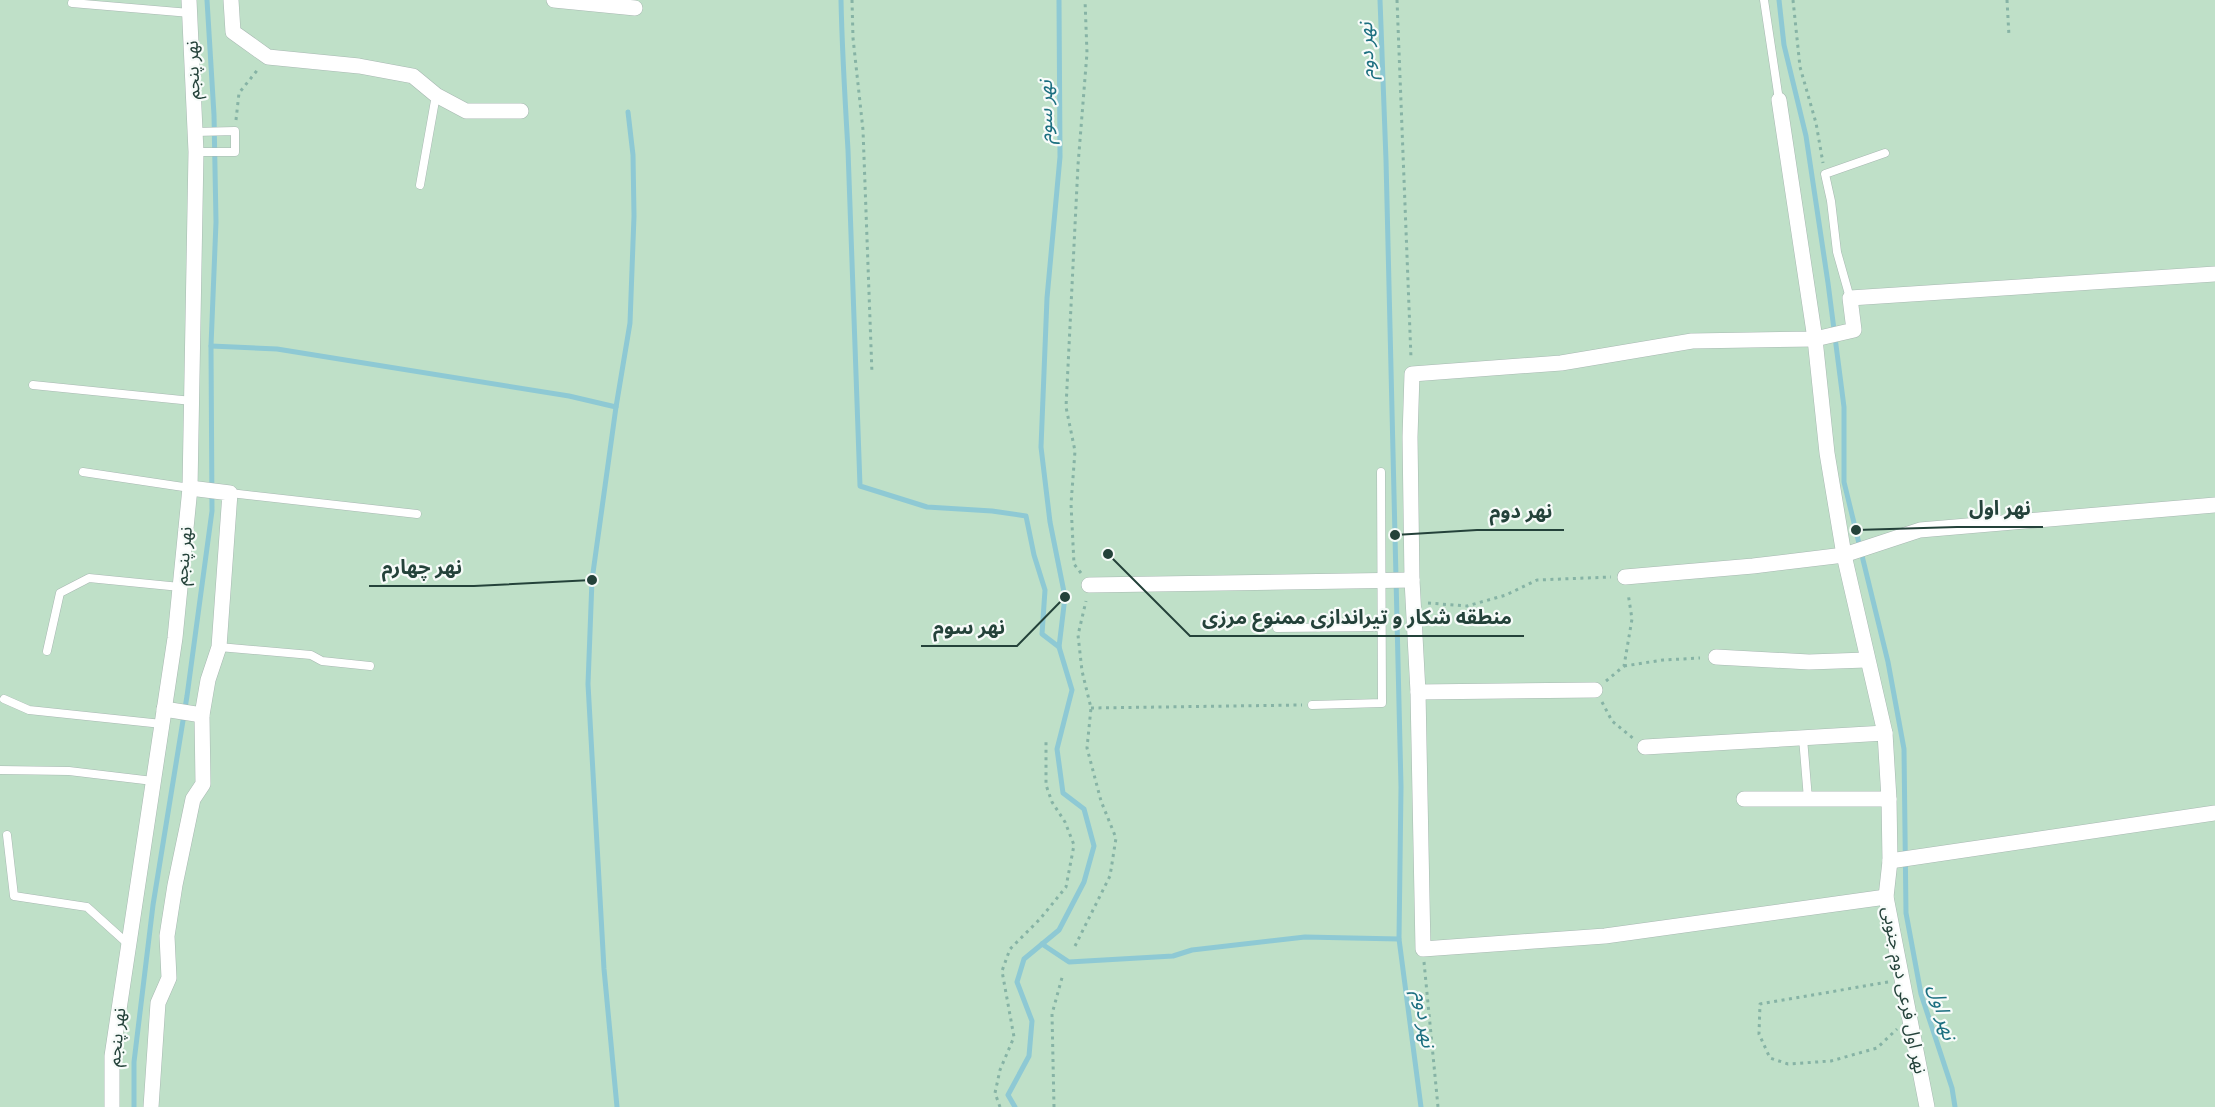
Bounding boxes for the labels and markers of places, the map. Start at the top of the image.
callout: نهر اول [1957,489,2043,527]
callout: نهر دوم [1477,492,1564,530]
callout: نهر چهارم [369,548,474,586]
callout: منطقه شکار و تیراندازی ممنوع مرزی [1190,598,1524,636]
callout: نهر سوم [921,608,1017,646]

